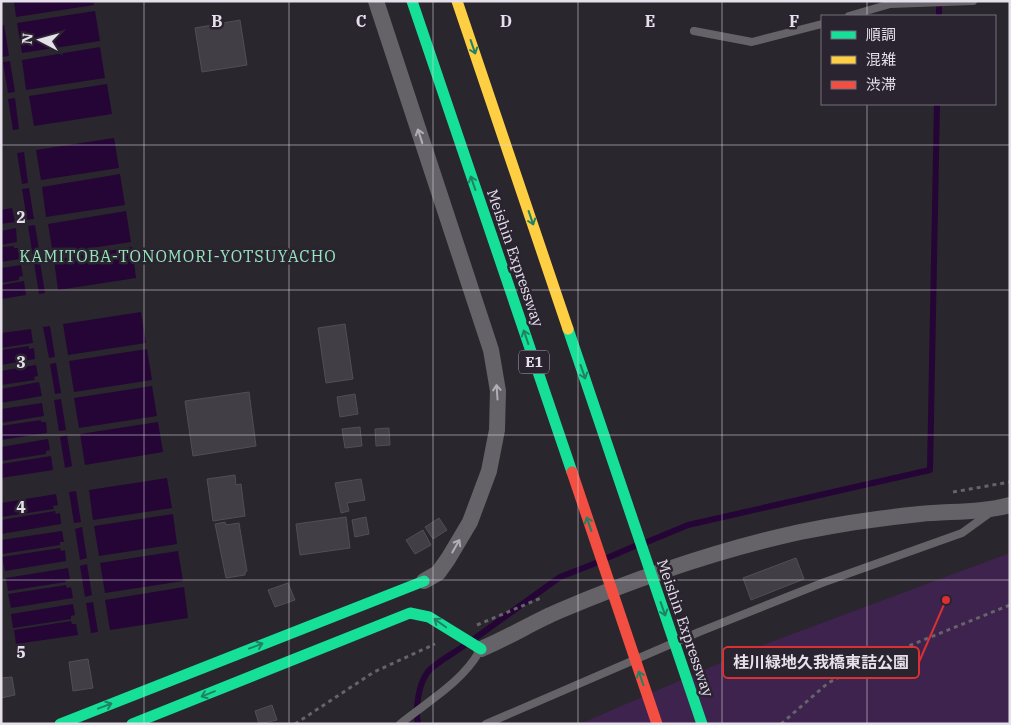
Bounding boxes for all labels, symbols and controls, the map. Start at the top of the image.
text: B [211,11,223,31]
text: C [356,11,366,31]
text: D [500,11,512,31]
text: E [645,11,655,31]
text: F [789,11,799,31]
north arrow [15,15,65,65]
legend [821,15,996,105]
text: 順調 [866,25,896,44]
text: N [18,32,37,45]
one-way arrow [469,39,478,55]
text: 混雑 [866,50,896,69]
text: 渋滞 [866,75,896,94]
one-way arrow [415,128,425,144]
one-way arrow [468,175,478,191]
street label: Meishin Expressway [483,187,548,329]
text: 2 [16,207,26,227]
one-way arrow [527,210,536,225]
district label: KAMITOBA-TONOMORI-YOTSUYACHO [19,246,337,266]
one-way arrow [520,329,530,345]
road number: E1 [519,351,549,374]
text: 3 [16,352,26,372]
one-way arrow [579,364,588,379]
one-way arrow [492,384,501,400]
text: 4 [16,497,26,517]
one-way arrow [584,516,593,532]
one-way arrow [452,540,462,554]
street label: Meishin Expressway [653,557,718,699]
one-way arrow [659,600,668,616]
one-way arrow [433,618,447,628]
one-way arrow [248,641,263,651]
text: 5 [16,642,26,662]
callout: 桂川緑地久我橋東詰公園 [723,647,919,678]
text: 桂川緑地久我橋東詰公園 [733,652,909,672]
one-way arrow [636,670,645,686]
one-way arrow [201,689,216,699]
one-way arrow [97,701,112,710]

